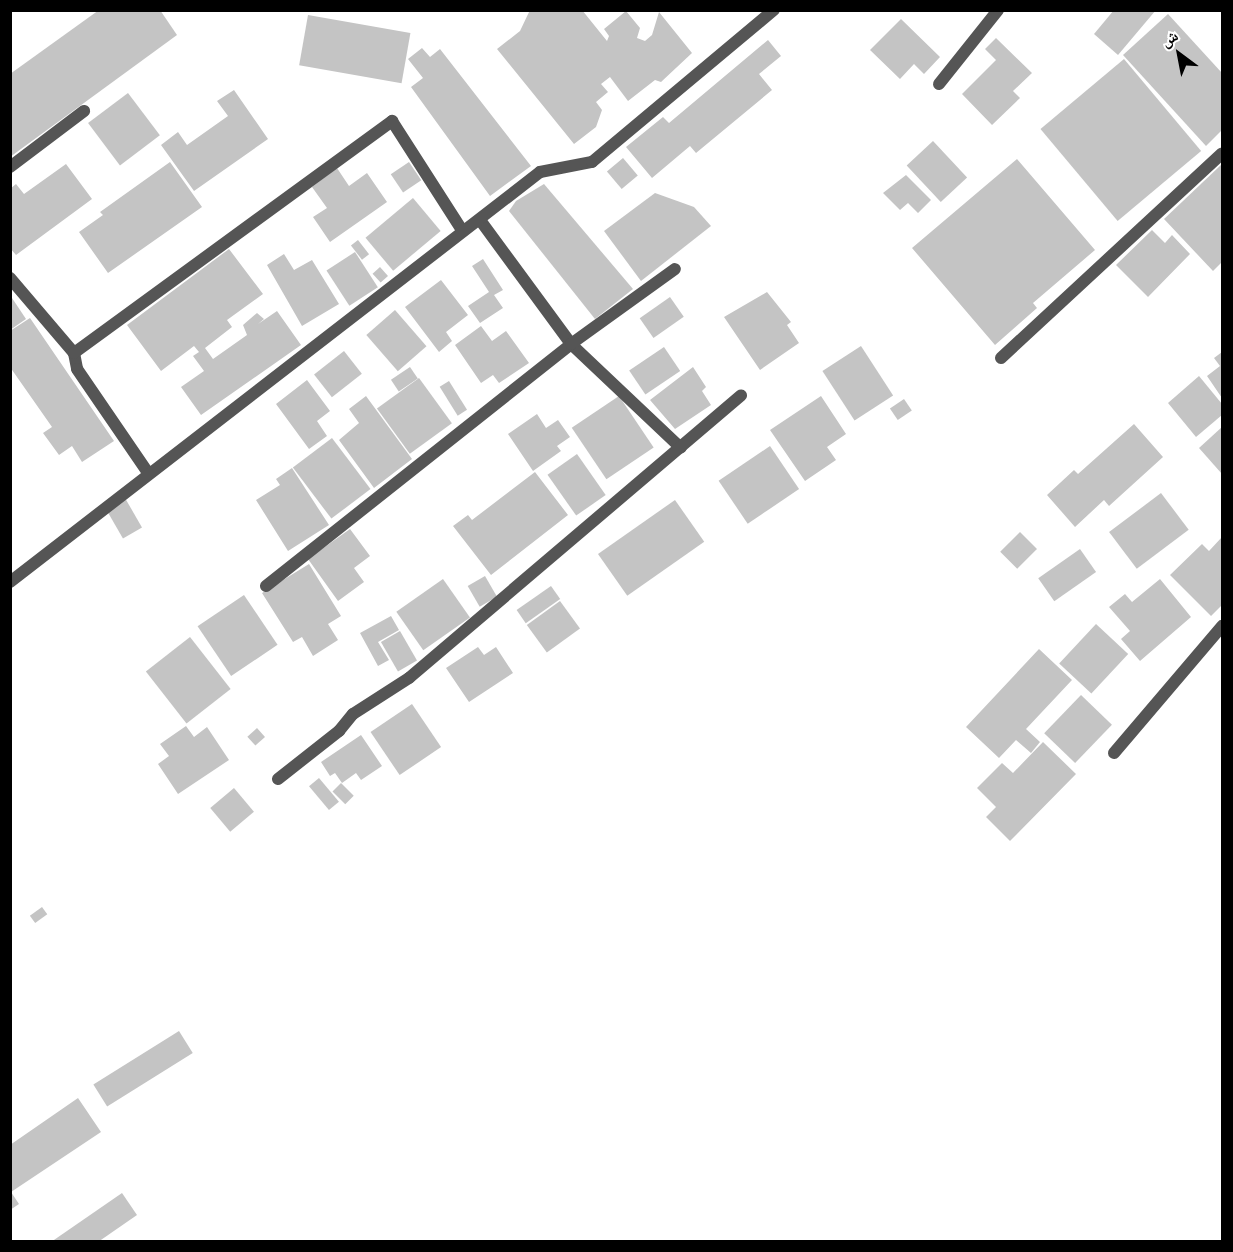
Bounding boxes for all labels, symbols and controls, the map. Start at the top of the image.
north arrow [1149,24,1209,84]
text: ش [1156,24,1182,53]

